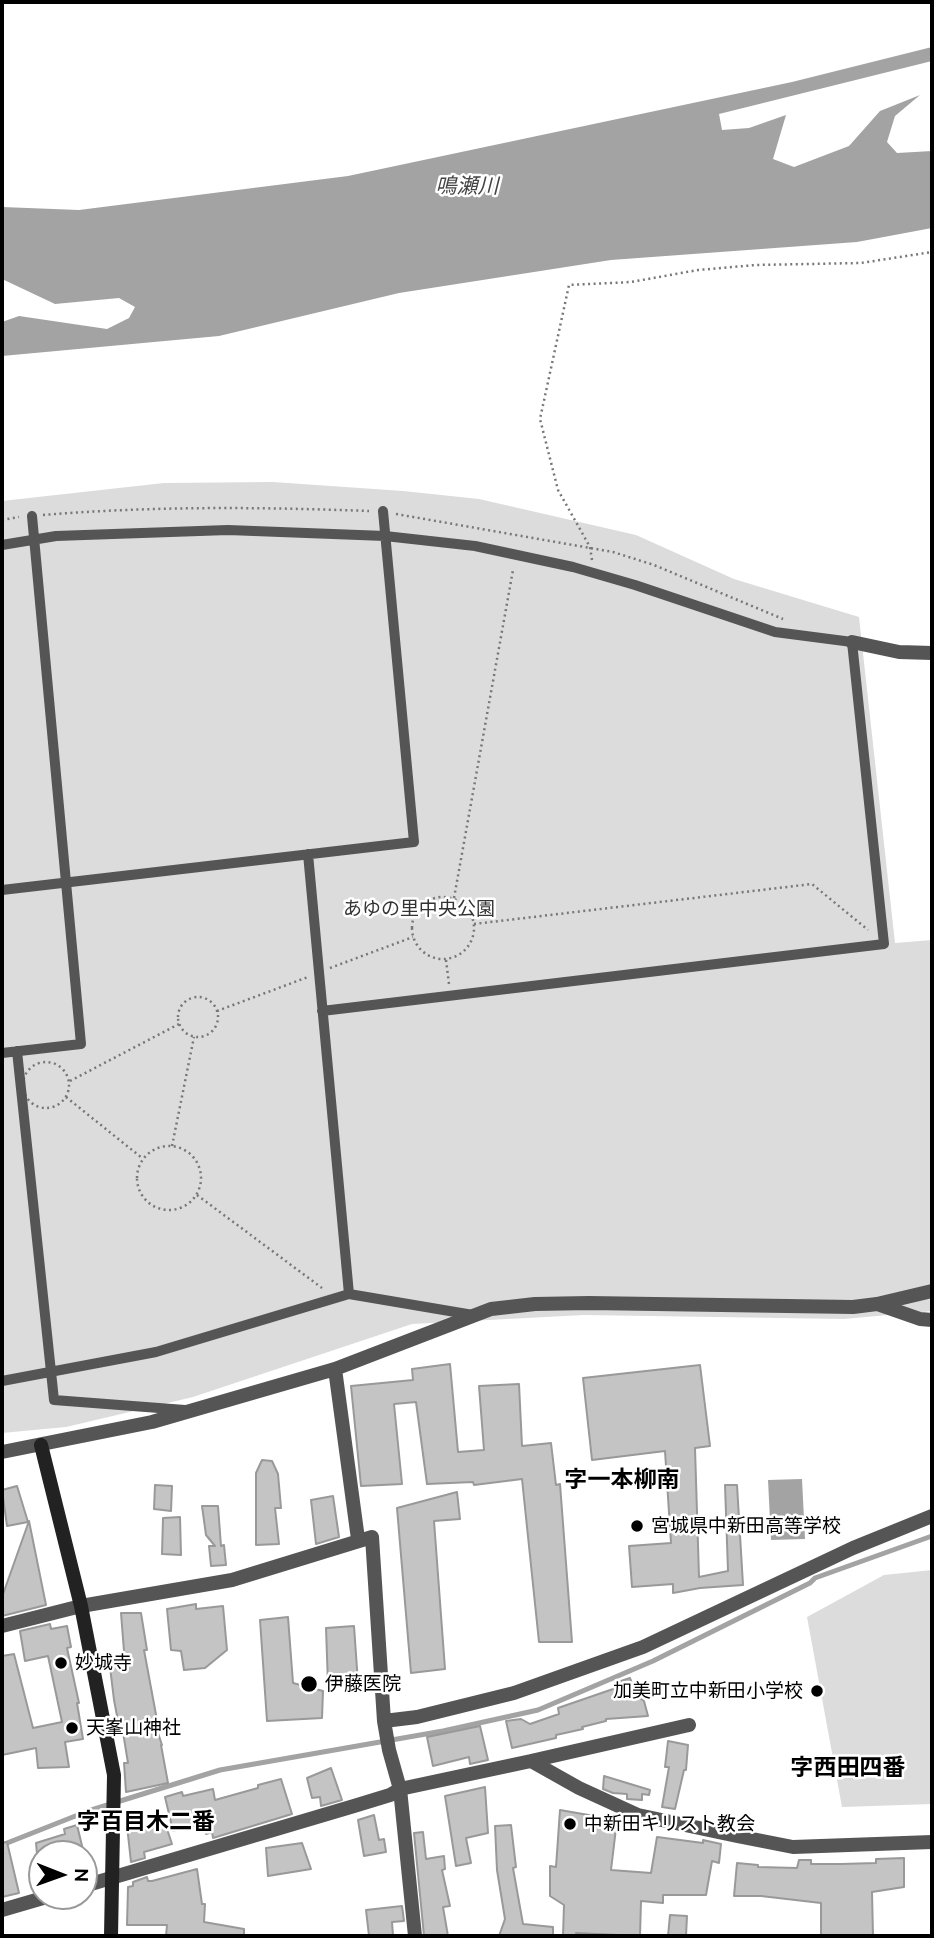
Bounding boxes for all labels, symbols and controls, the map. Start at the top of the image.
water label: 鳴瀬川 [436,173,498,199]
park label: あゆの里中央公園 [343,898,495,920]
district label: 字一本柳南 [565,1465,679,1493]
place label: 宮城県中新田高等学校 [651,1515,841,1537]
marker: 宮城県中新田高等学校 [629,1518,645,1534]
place label: 妙城寺 [75,1652,132,1674]
marker: 妙城寺 [53,1655,69,1671]
place label: 伊藤医院 [325,1673,401,1695]
marker: 伊藤医院 [299,1674,319,1694]
place label: 加美町立中新田小学校 [613,1680,803,1702]
marker: 加美町立中新田小学校 [809,1683,825,1699]
place label: 天峯山神社 [86,1717,181,1739]
marker: 天峯山神社 [64,1720,80,1736]
district label: 字西田四番 [791,1753,905,1781]
district label: 字百目木二番 [77,1807,215,1835]
place label: 中新田キリスト教会 [584,1813,755,1835]
marker: 中新田キリスト教会 [562,1816,578,1832]
north arrow [28,1840,98,1910]
text: N [71,1868,93,1883]

